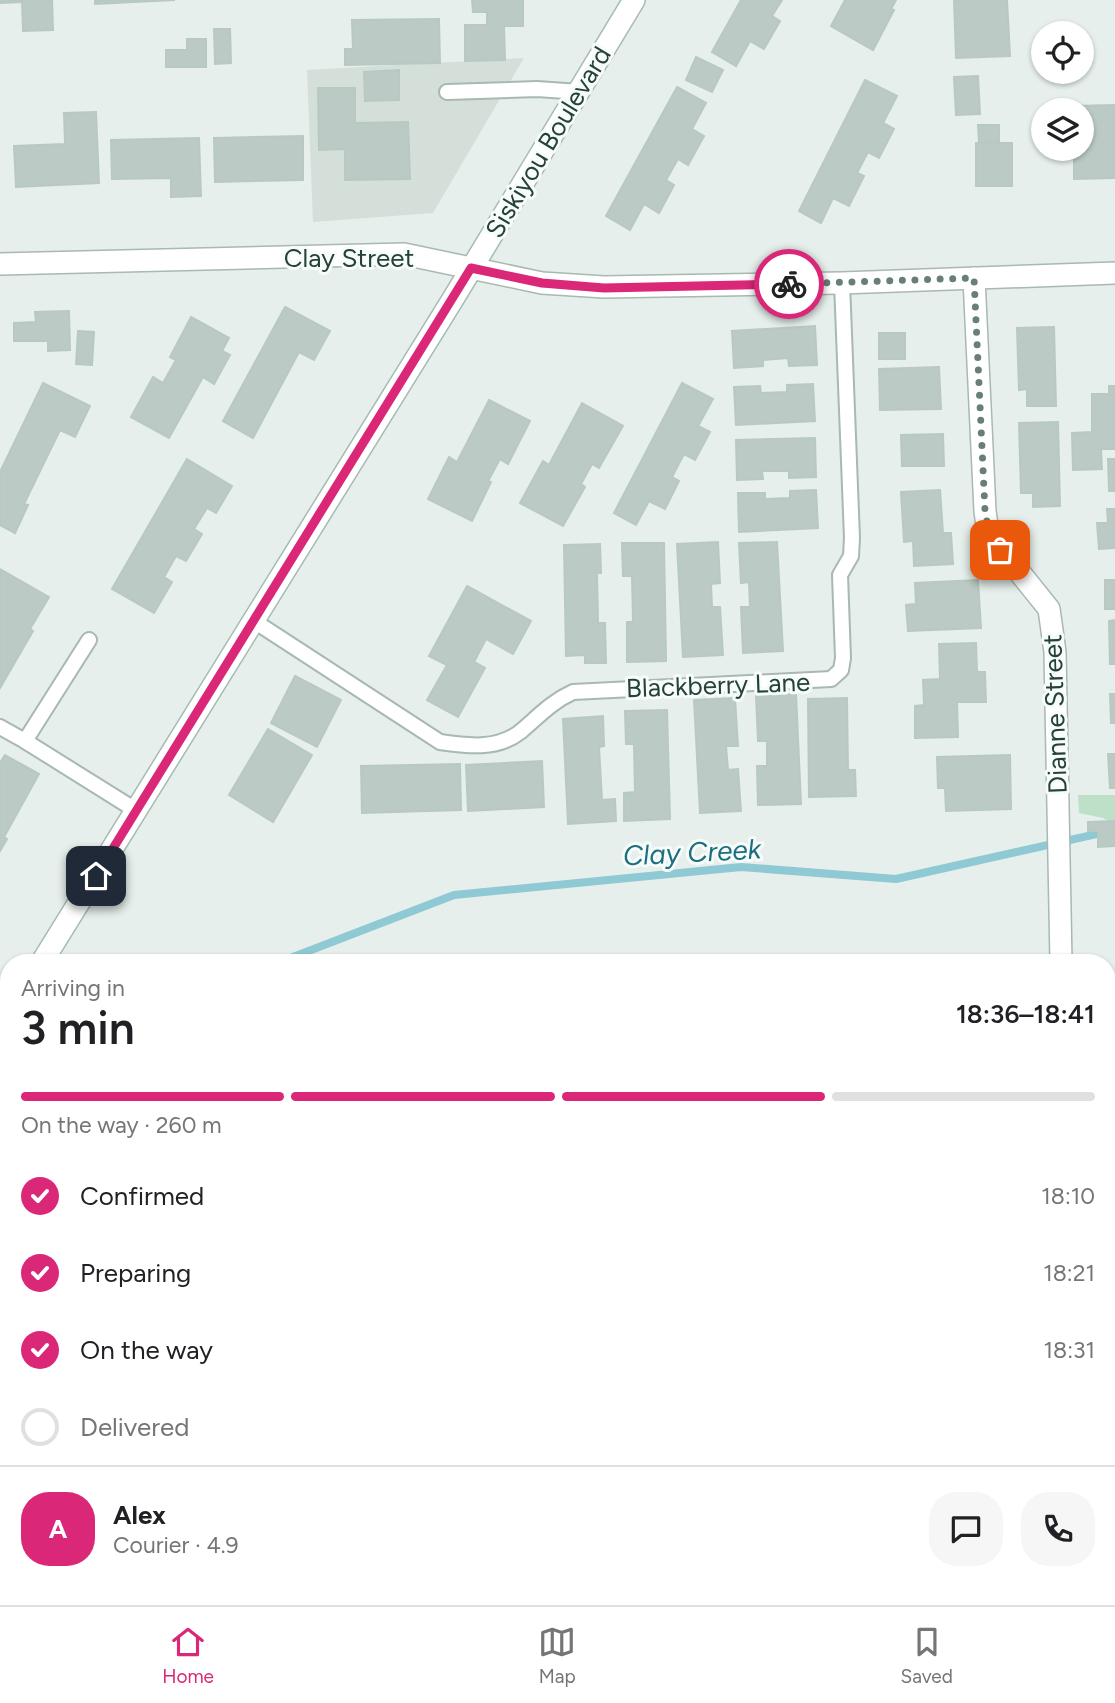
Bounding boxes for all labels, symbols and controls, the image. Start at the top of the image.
map controls [1031,21,1094,161]
button: locate [1031,21,1094,84]
street label: Siskiyou Boulevard [478,40,618,244]
button: layers [1031,98,1094,161]
street label: Clay Street [284,242,414,274]
courier [754,249,824,319]
icon: bike [770,265,808,303]
pin [970,520,1030,580]
icon: bag [981,531,1019,569]
street label: Dianne Street [1036,634,1074,794]
street label: Blackberry Lane [625,666,811,704]
water label: Clay Creek [622,831,763,873]
pin [66,846,126,906]
icon: home [77,857,115,895]
text: Arriving in [21,974,125,1002]
text: 18:36–18:41 [956,998,1095,1030]
text: 3 min [21,1000,135,1056]
text: On the way · 260 m [21,1111,222,1139]
icon: check [21,1177,59,1215]
text: Confirmed [80,1180,204,1212]
text: 18:10 [1041,1182,1095,1210]
icon: check [21,1254,59,1292]
text: Preparing [80,1257,191,1289]
text: 18:21 [1043,1259,1095,1287]
icon: check [21,1331,59,1369]
text: On the way [80,1334,213,1366]
text: 18:31 [1044,1336,1095,1364]
text: Delivered [80,1411,189,1443]
button: chat [929,1492,1003,1566]
button: phone [1021,1492,1095,1566]
text: Alex [113,1499,166,1531]
text: A [49,1513,67,1545]
text: Courier · 4.9 [113,1531,239,1559]
tab: Home [162,1623,214,1688]
tab: Map [538,1623,576,1688]
tab: Saved [900,1623,953,1688]

